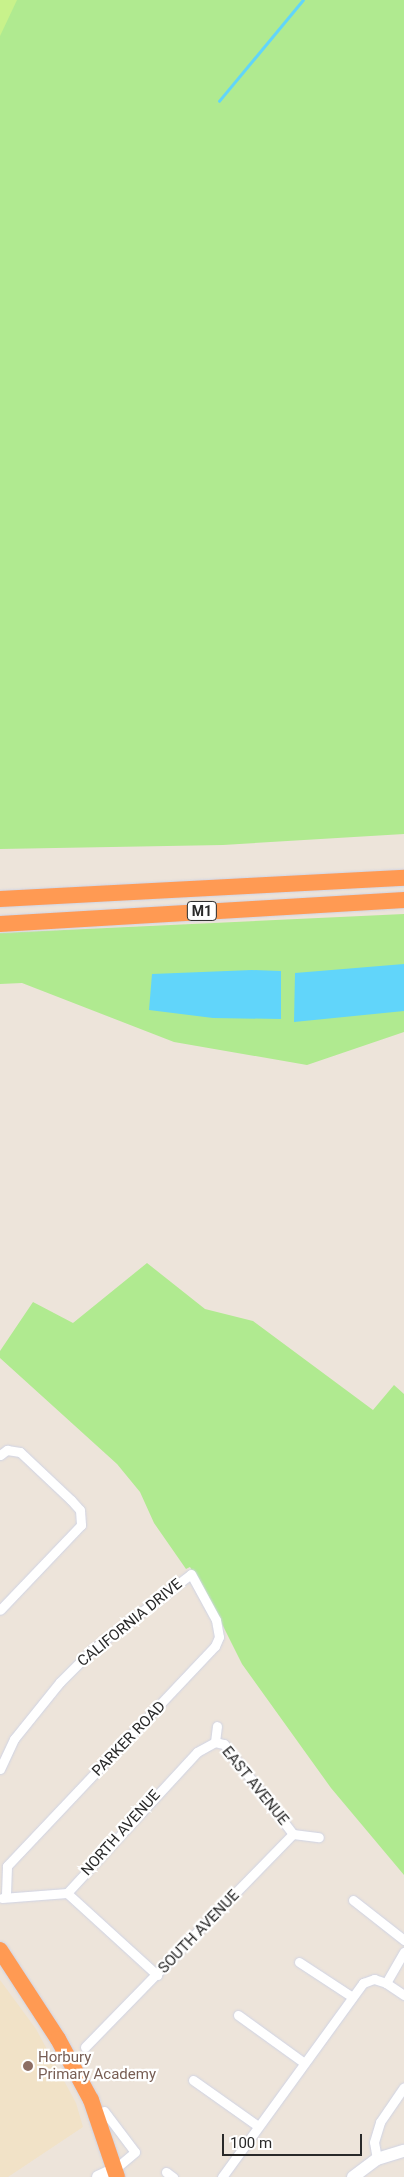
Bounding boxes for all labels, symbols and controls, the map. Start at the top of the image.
road number: M1 [186,899,218,922]
street label: CALIFORNIA DRIVE [74,1575,186,1671]
street label: PARKER ROAD [89,1698,169,1780]
street label: EAST AVENUE [218,1743,292,1829]
street label: NORTH AVENUE [78,1786,164,1880]
street label: SOUTH AVENUE [155,1887,243,1977]
place label: Horbury Primary Academy [38,2048,156,2083]
marker: Horbury Primary Academy [22,2060,34,2072]
scale bar [224,2124,364,2156]
text: 100 m [230,2134,272,2152]

